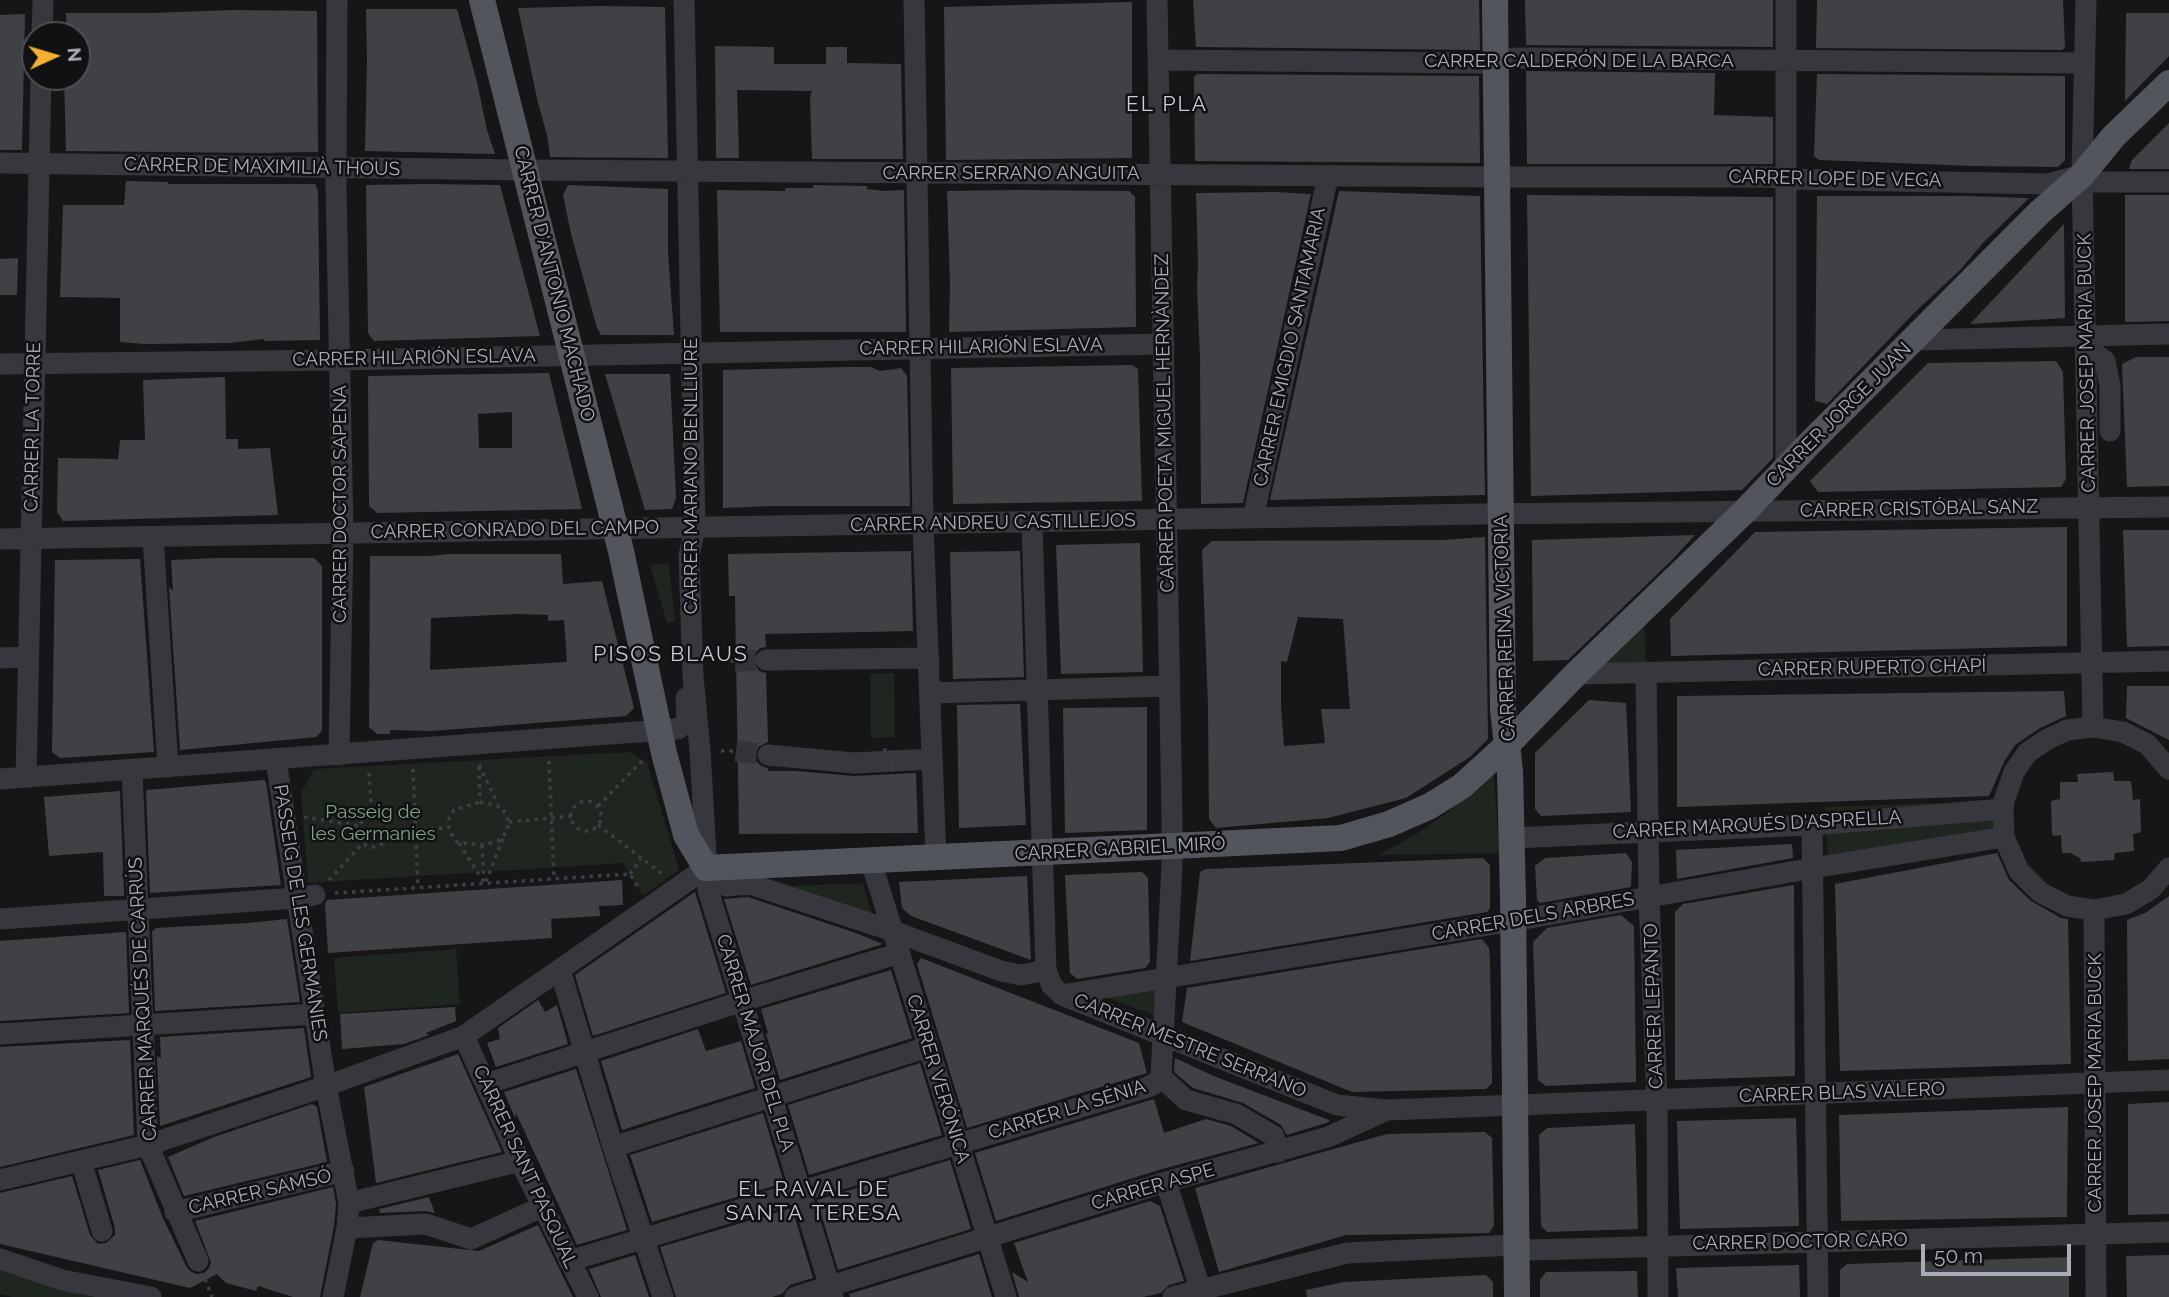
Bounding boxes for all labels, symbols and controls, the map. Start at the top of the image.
north arrow [21,21,91,91]
text: N [63,47,86,63]
street label: CARRER CALDERÓN DE LA BARCA [1424,50,1734,72]
district label: EL PLA [1127,92,1207,118]
street label: CARRER D'ANTONIO MACHADO [509,144,599,424]
street label: CARRER DE MAXIMILIÀ THOUS [124,153,400,181]
street label: CARRER SERRANO ANGUITA [882,162,1140,184]
street label: CARRER LOPE DE VEGA [1728,166,1942,192]
street label: CARRER EMIGDIO SANTAMARIA [1249,205,1331,489]
street label: CARRER JOSEP MARIA BUCK [2073,233,2101,493]
street label: CARRER POETA MIGUEL HERNÀNDEZ [1151,253,1179,593]
street label: CARRER HILARIÓN ESLAVA [859,333,1103,361]
street label: CARRER MARIANO BENLLIURE [680,338,702,614]
street label: CARRER JORGE JUAN [1762,338,1916,492]
street label: CARRER LA TORRE [20,342,46,512]
street label: CARRER HILARIÓN ESLAVA [292,344,536,372]
street label: CARRER DOCTOR SAPENA [329,385,351,623]
street label: CARRER CRISTÓBAL SANZ [1800,496,2038,522]
street label: CARRER ANDREU CASTILLEJOS [850,509,1136,537]
street label: CARRER REINA VICTORIA [1490,515,1520,741]
street label: CARRER CONRADO DEL CAMPO [371,516,659,544]
district label: PISOS BLAUS [595,642,747,668]
street label: CARRER RUPERTO CHAPÍ [1758,655,1986,681]
street label: PASSEIG DE LES GERMANIES [268,783,332,1043]
park label: Passeig de les Germanies [310,801,436,845]
street label: CARRER MARQUÉS D'ASPRELLA [1612,806,1902,844]
street label: CARRER GABRIEL MIRÓ [1014,832,1226,866]
street label: CARRER MARQUÉS DE CARRÚS [124,857,162,1141]
street label: CARRER DELS ARBRES [1430,888,1636,946]
street label: CARRER LEPANTO [1640,923,1668,1089]
street label: CARRER MAJOR DEL PLA [711,931,799,1155]
street label: CARRER JOSEP MARIA BUCK [2084,953,2106,1213]
street label: CARRER MESTRE SERRANO [1070,989,1310,1103]
street label: CARRER VERÓNICA [901,992,975,1166]
street label: CARRER SANT PASQUAL [468,1062,582,1272]
street label: CARRER LA SÉNIA [986,1075,1148,1145]
street label: CARRER BLAS VALERO [1739,1078,1945,1108]
street label: CARRER ASPE [1089,1159,1217,1215]
street label: CARRER SAMSÓ [186,1164,334,1220]
district label: EL RAVAL DE SANTA TERESA [727,1177,901,1227]
street label: CARRER DOCTOR CARO [1692,1229,1908,1255]
scale bar [1924,1230,2074,1274]
text: 50 m [1934,1243,1983,1268]

